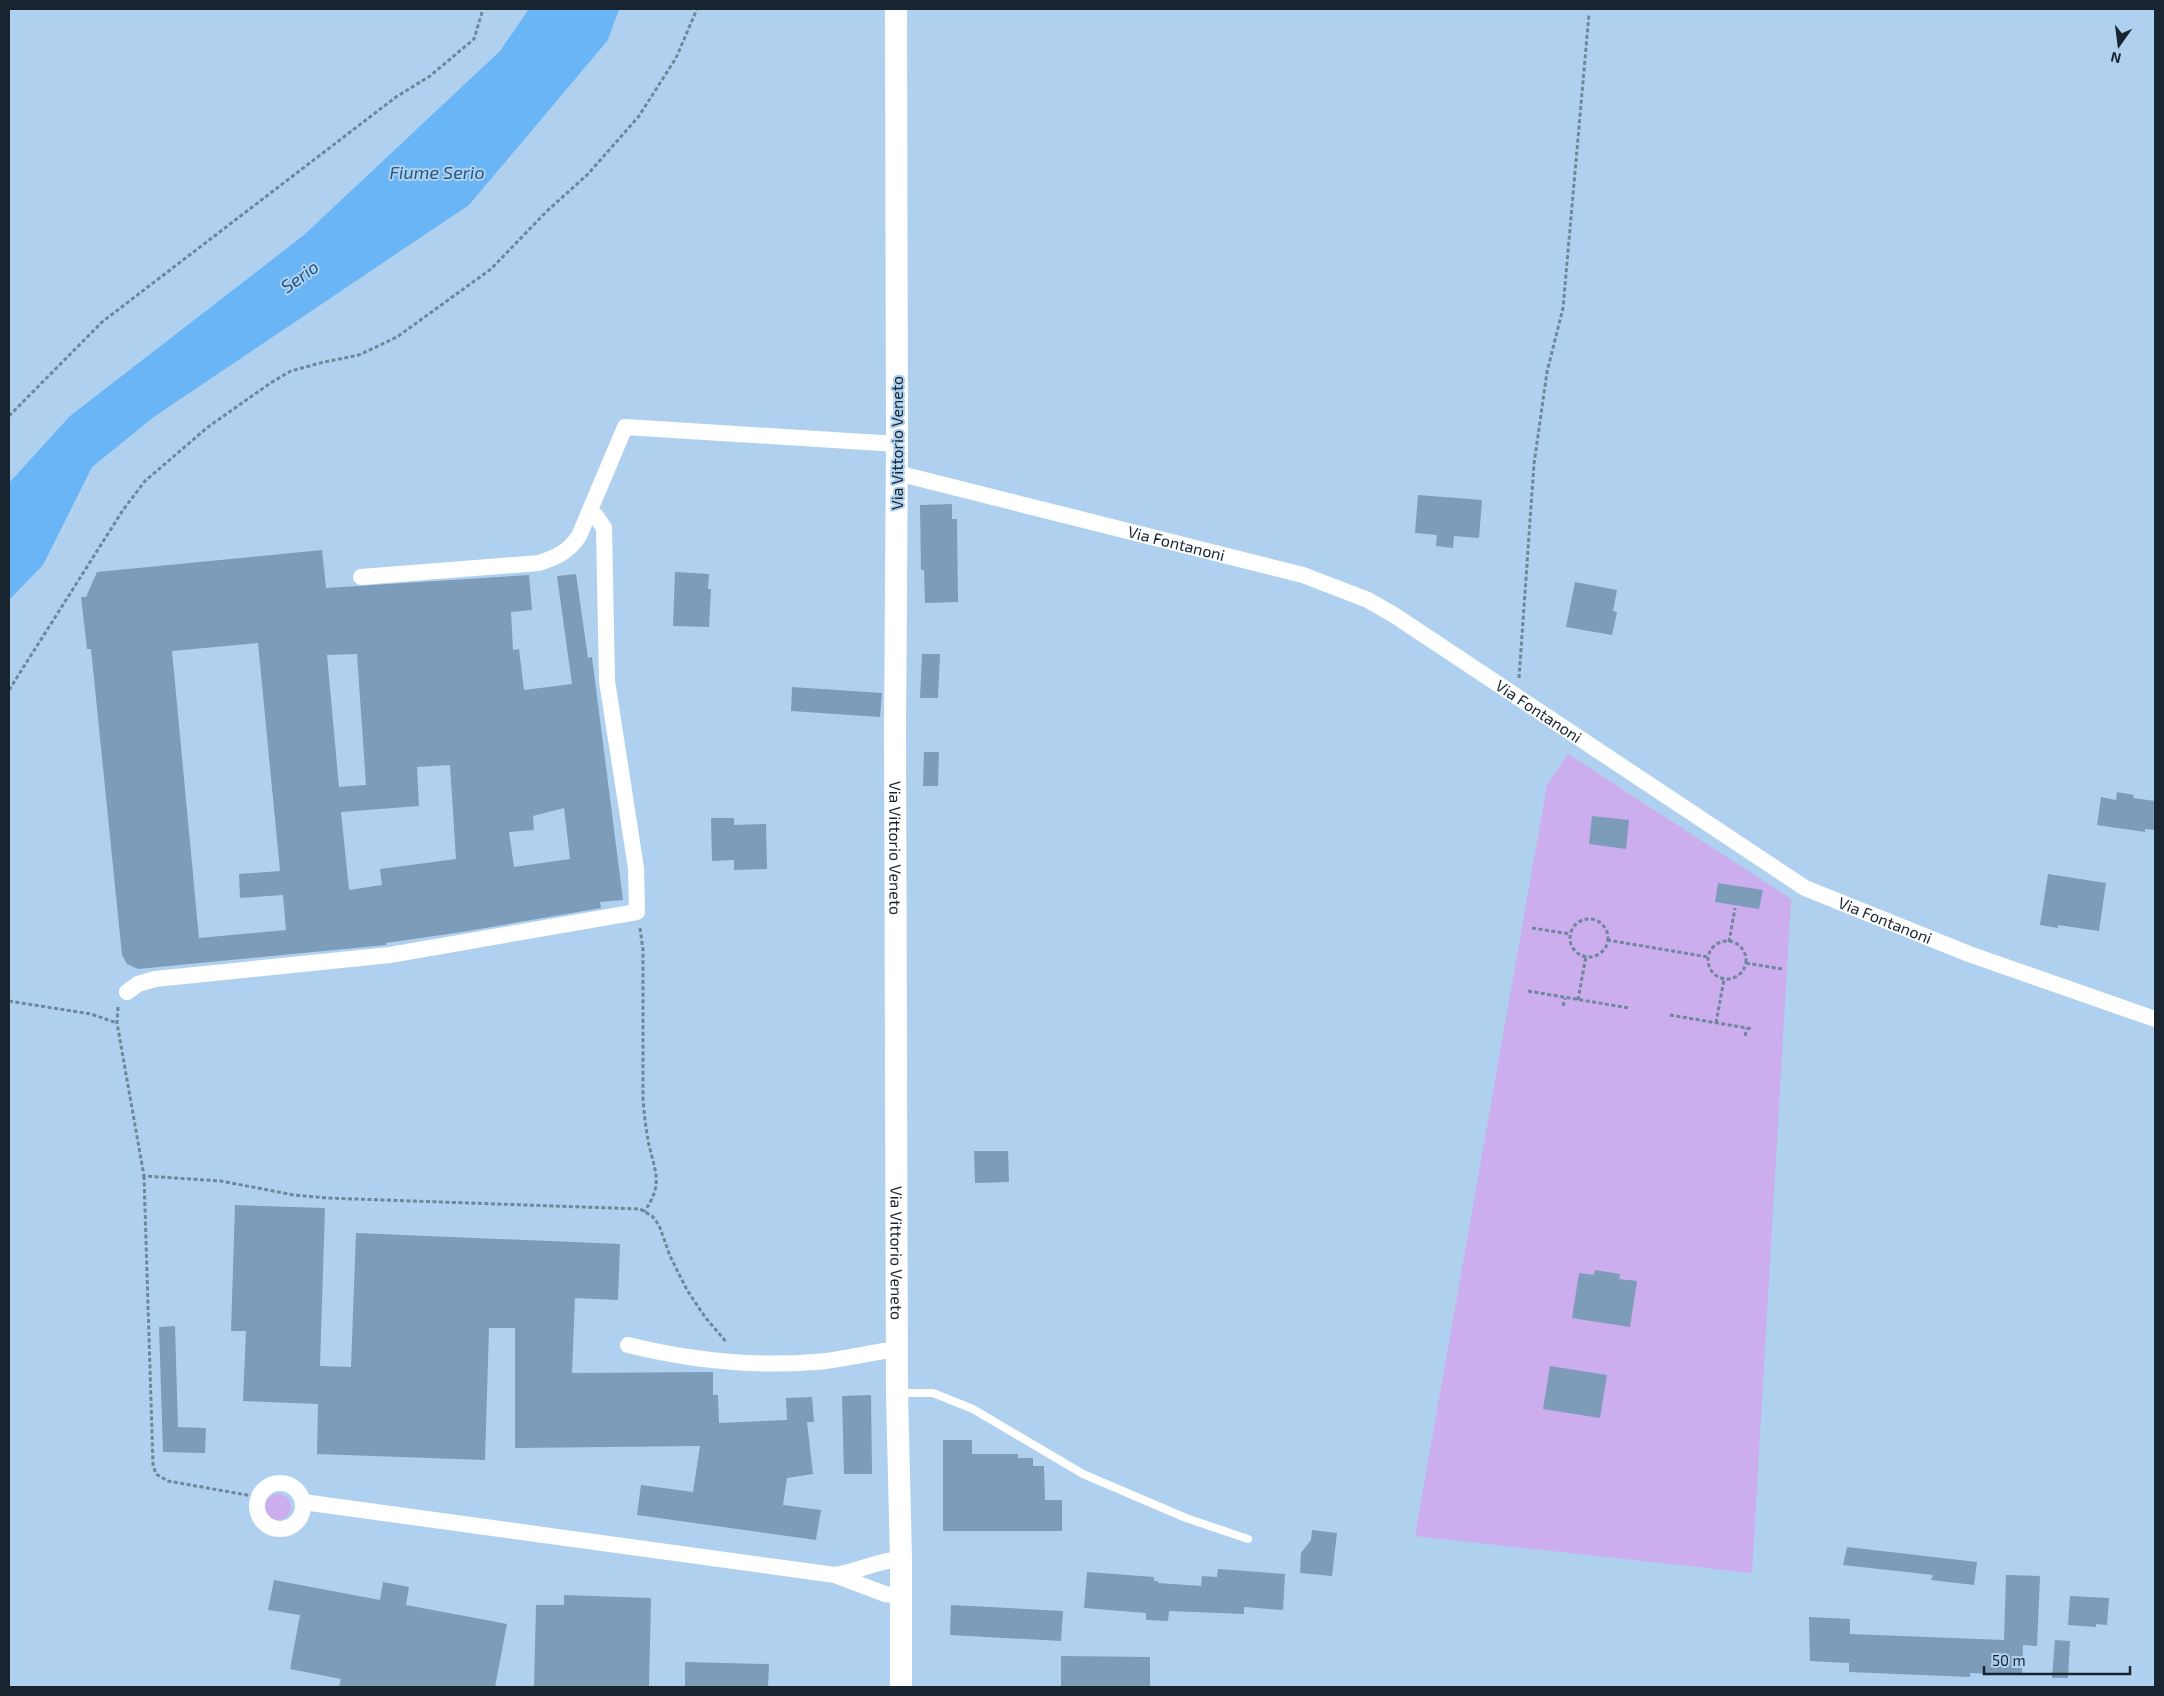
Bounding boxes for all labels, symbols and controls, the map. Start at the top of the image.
north arrow [2094,20,2144,70]
text: N [2109,49,2123,68]
water label: Fiume Serio [389,161,485,183]
water label: Serio [276,255,323,297]
street label: Via Vittorio Veneto [887,376,906,510]
street label: Via Fontanoni [1126,521,1227,564]
street label: Via Fontanoni [1492,675,1586,746]
street label: Via Vittorio Veneto [886,781,906,915]
street label: Via Fontanoni [1836,892,1935,947]
street label: Via Vittorio Veneto [887,1186,907,1320]
scale bar [1984,1644,2130,1676]
text: 50 m [1992,1651,2026,1669]

